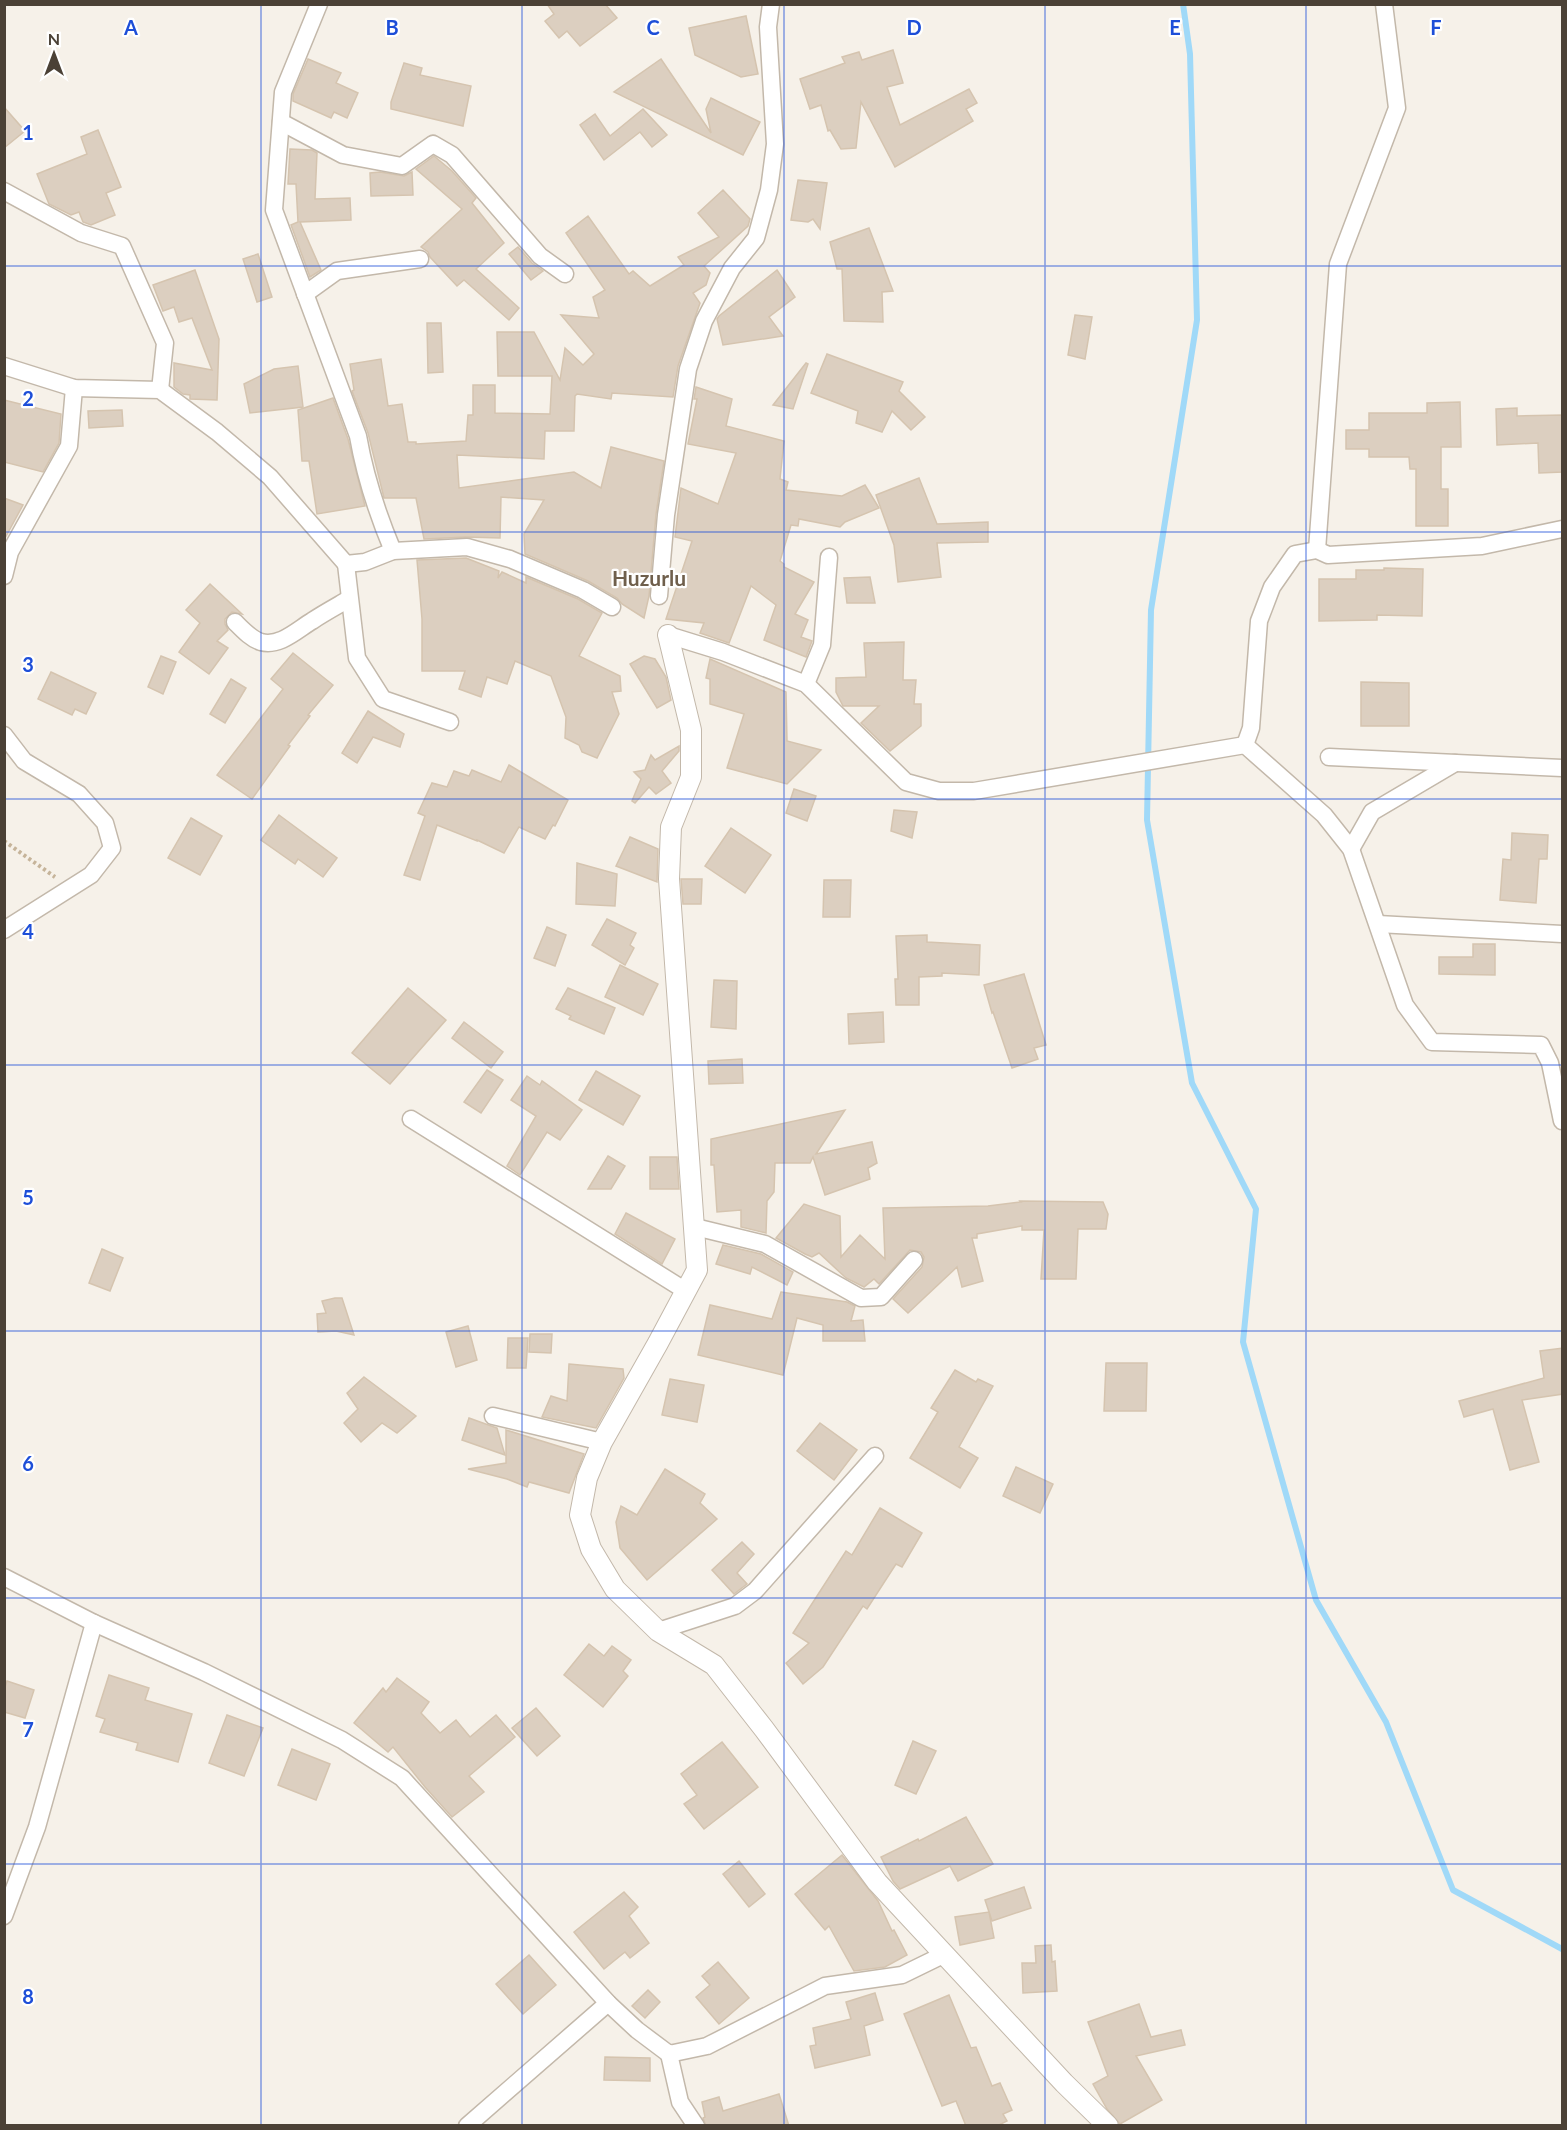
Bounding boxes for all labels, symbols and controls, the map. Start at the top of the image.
text: A [123,15,138,39]
text: B [385,15,399,39]
text: C [646,15,660,39]
text: D [906,15,922,39]
text: E [1169,15,1181,39]
text: F [1430,15,1442,39]
north arrow [24,24,84,84]
text: N [48,29,60,48]
text: 1 [22,120,34,144]
text: 2 [22,386,34,410]
district label: Huzurlu [612,565,686,590]
text: 3 [22,652,34,676]
text: 4 [22,919,34,943]
text: 5 [22,1185,34,1209]
text: 6 [22,1451,34,1475]
text: 7 [22,1717,34,1741]
text: 8 [22,1984,34,2008]

